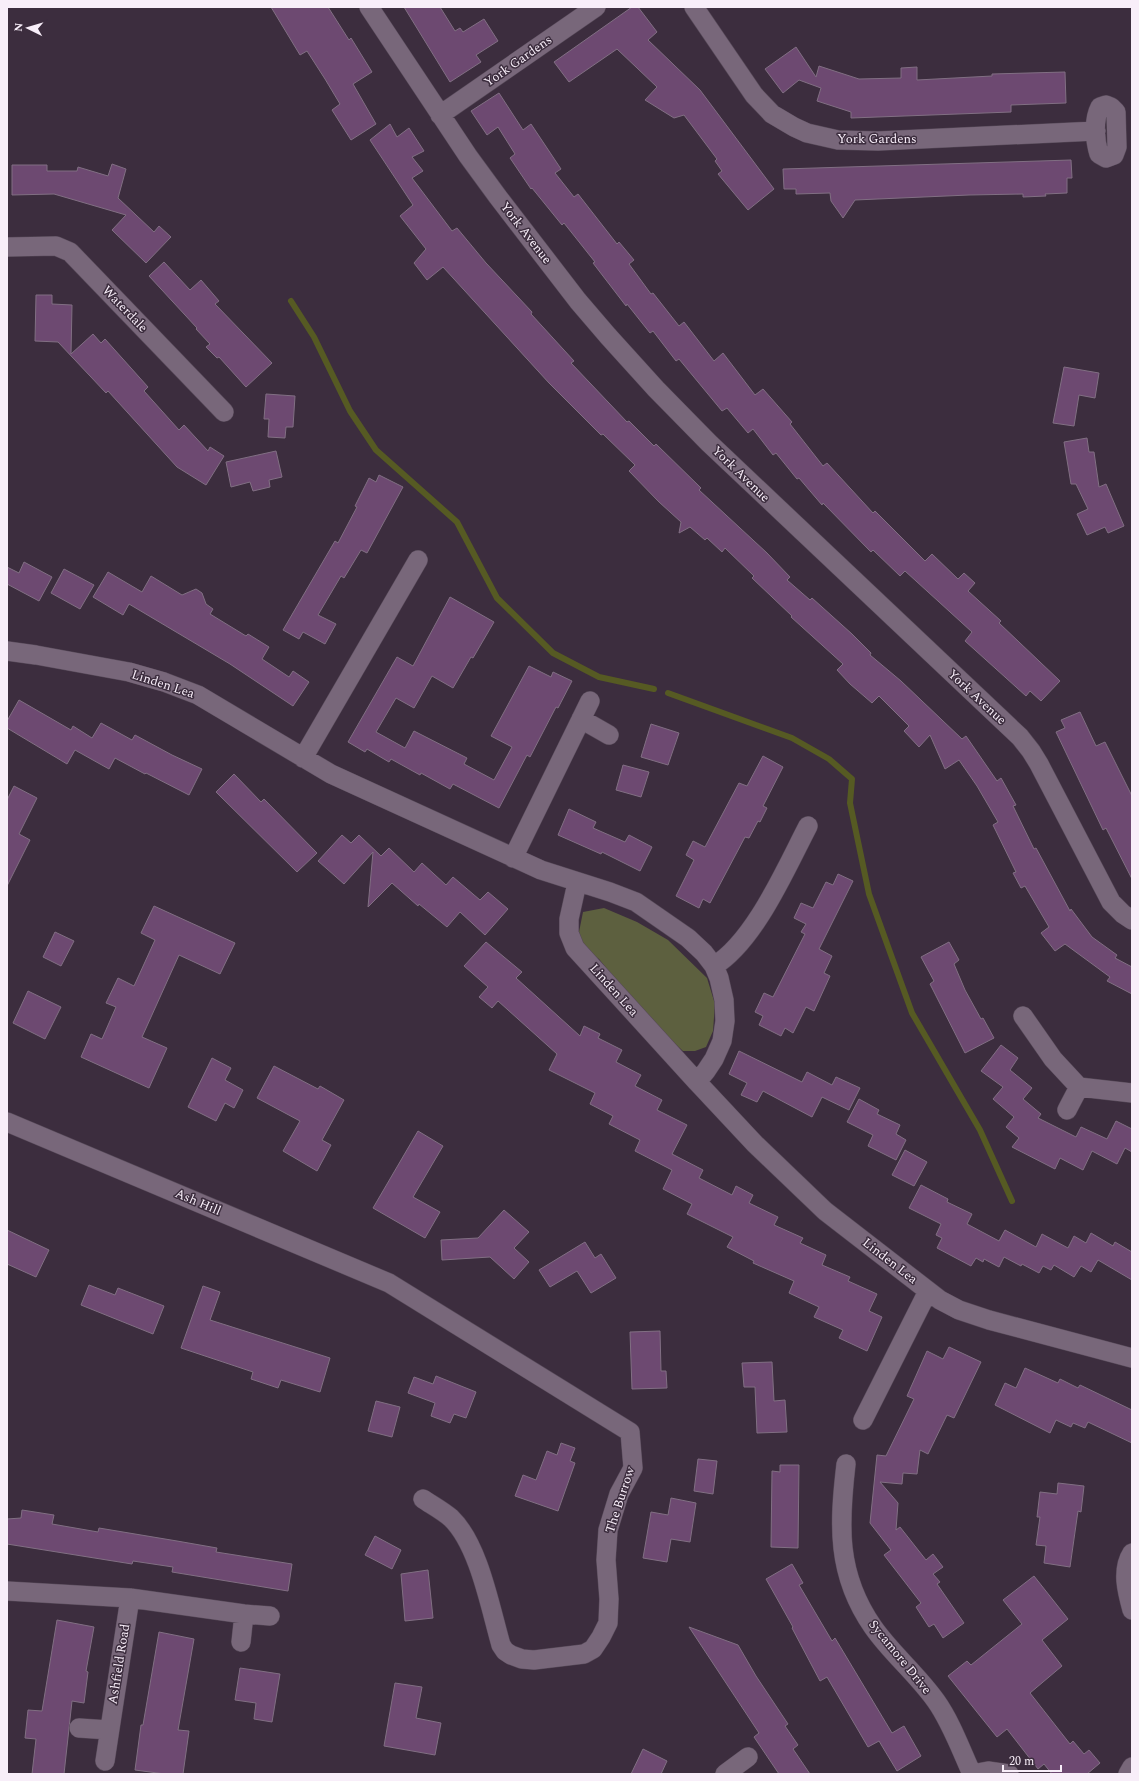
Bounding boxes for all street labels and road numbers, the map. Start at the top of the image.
street label: York Gardens [480,30,556,92]
street label: York Gardens [837,129,917,149]
street label: York Avenue [495,198,557,268]
street label: Waterdale [97,281,153,337]
street label: York Avenue [707,441,775,507]
street label: Linden Lea [129,664,198,704]
street label: York Avenue [943,664,1011,730]
street label: Linden Lea [585,959,644,1021]
street label: Ash Hill [172,1183,224,1221]
street label: Linden Lea [858,1233,922,1289]
street label: The Burrow [600,1463,641,1536]
street label: Sycamore Drive [864,1615,936,1699]
street label: Ashfield Road [103,1622,135,1706]

